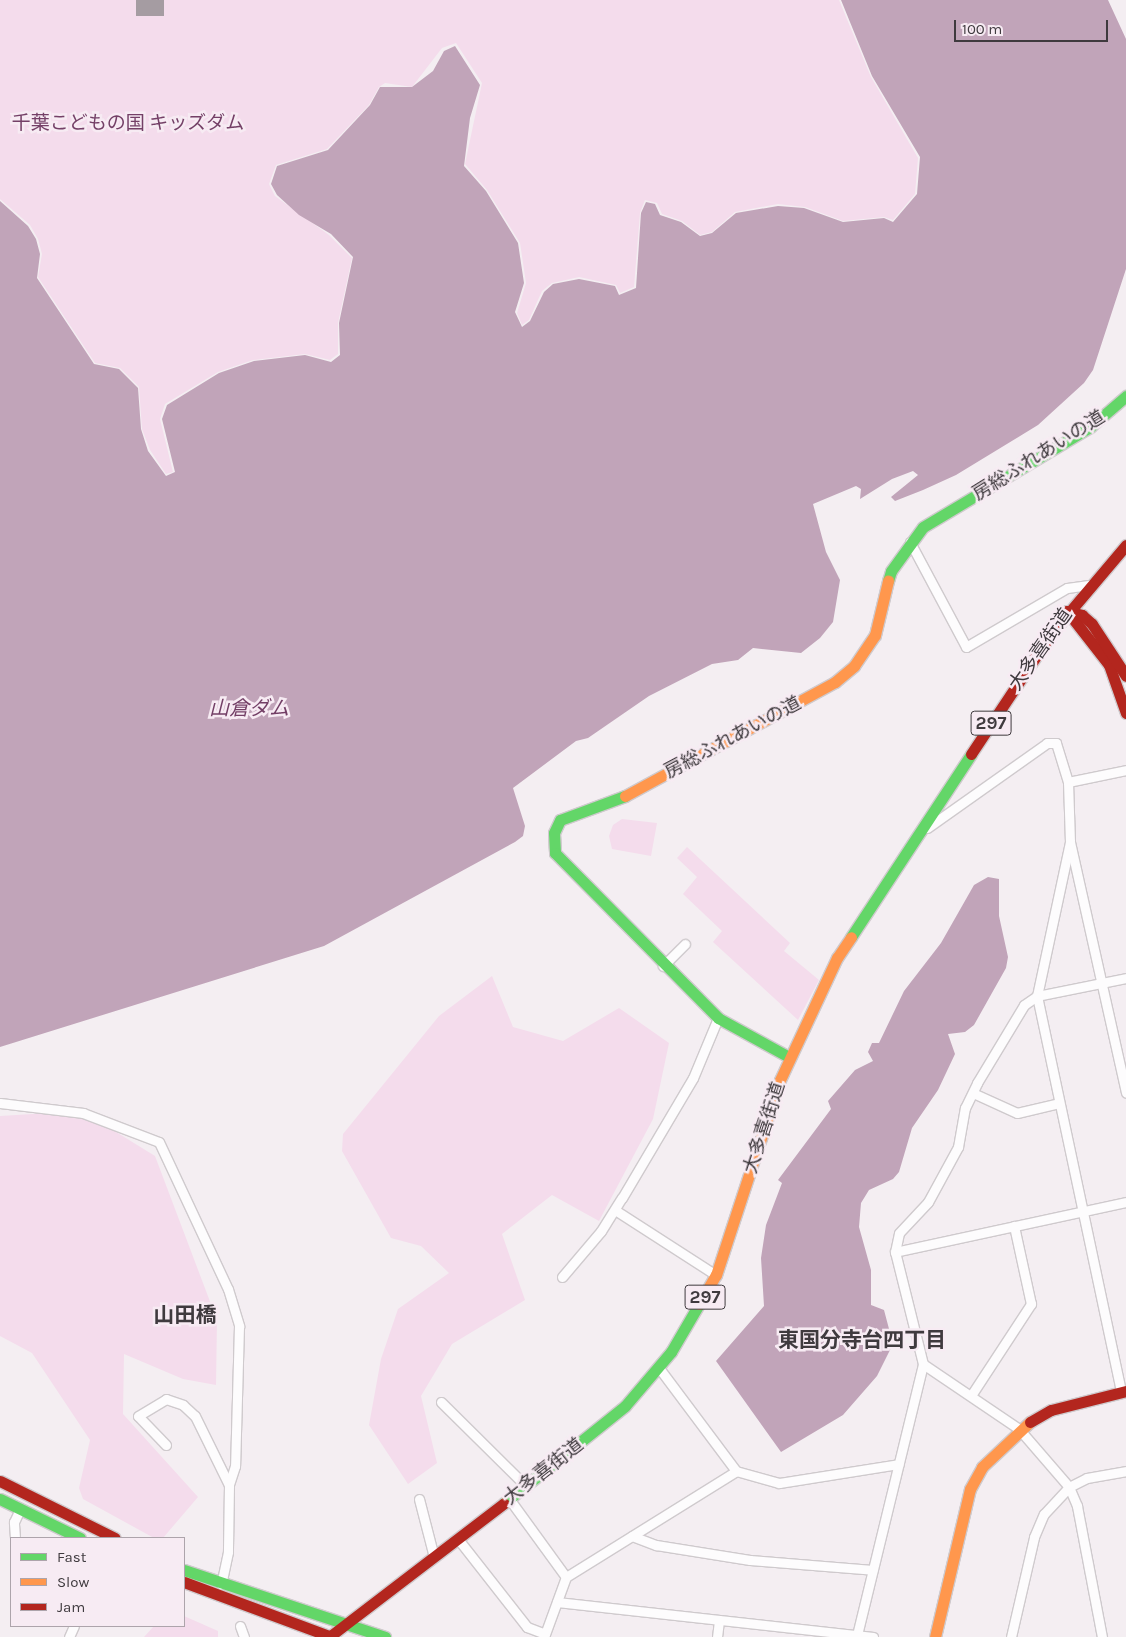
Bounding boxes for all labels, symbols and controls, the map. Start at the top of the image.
scale bar [956,10,1110,42]
text: 100 m [962,20,1002,38]
park label: 千葉こどもの国 キッズダム [12,113,244,135]
street label: 房総ふれあいの道 [969,406,1109,506]
street label: 大多喜街道 [1004,605,1078,695]
street label: 房総ふれあいの道 [661,692,805,784]
water label: 山倉ダム [209,696,289,720]
road number: 297 [970,708,1012,738]
street label: 大多喜街道 [739,1079,791,1177]
road number: 297 [684,1281,726,1312]
district label: 山田橋 [154,1302,216,1328]
district label: 東国分寺台四丁目 [778,1327,946,1353]
street label: 大多喜街道 [500,1434,588,1510]
legend [10,1537,185,1627]
text: Fast [57,1548,86,1566]
text: Slow [57,1573,89,1591]
text: Jam [57,1598,85,1616]

